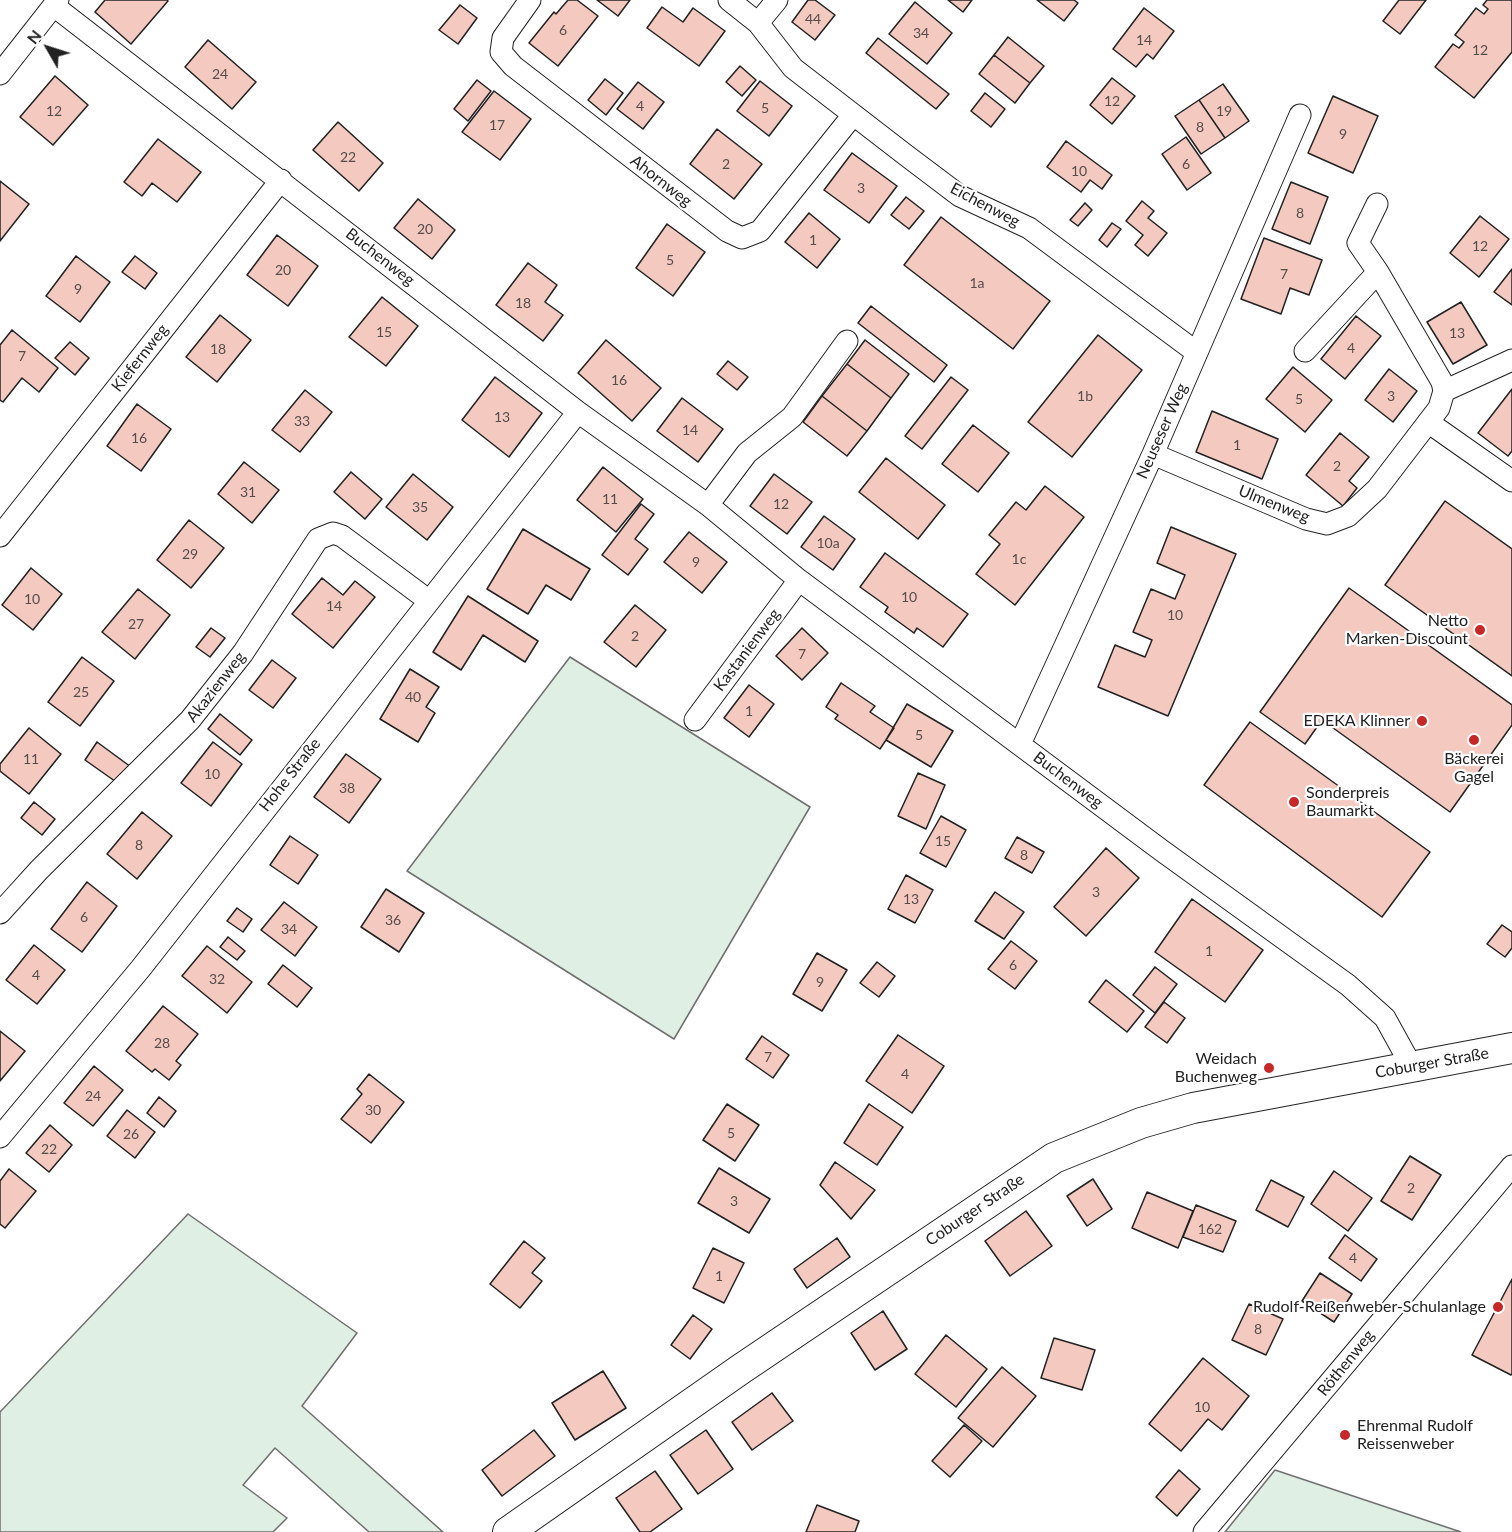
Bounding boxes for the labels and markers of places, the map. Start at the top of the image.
place label: Netto Marken-Discount [1346,611,1468,649]
marker: Netto Marken-Discount [1473,623,1487,637]
place label: EDEKA Klinner [1303,711,1410,731]
marker: EDEKA Klinner [1415,714,1429,728]
marker: Bäckerei Gagel [1467,733,1481,747]
place label: Bäckerei Gagel [1444,749,1504,787]
place label: Sonderpreis Baumarkt [1306,783,1390,821]
marker: Sonderpreis Baumarkt [1287,795,1301,809]
place label: Weidach Buchenweg [1175,1049,1257,1087]
marker: Weidach Buchenweg [1262,1061,1276,1075]
place label: Rudolf-Reißenweber-Schulanlage [1253,1297,1486,1317]
marker: Rudolf-Reißenweber-Schulanlage [1491,1300,1505,1314]
place label: Ehrenmal Rudolf Reissenweber [1357,1416,1473,1454]
marker: Ehrenmal Rudolf Reissenweber [1338,1428,1352,1442]

